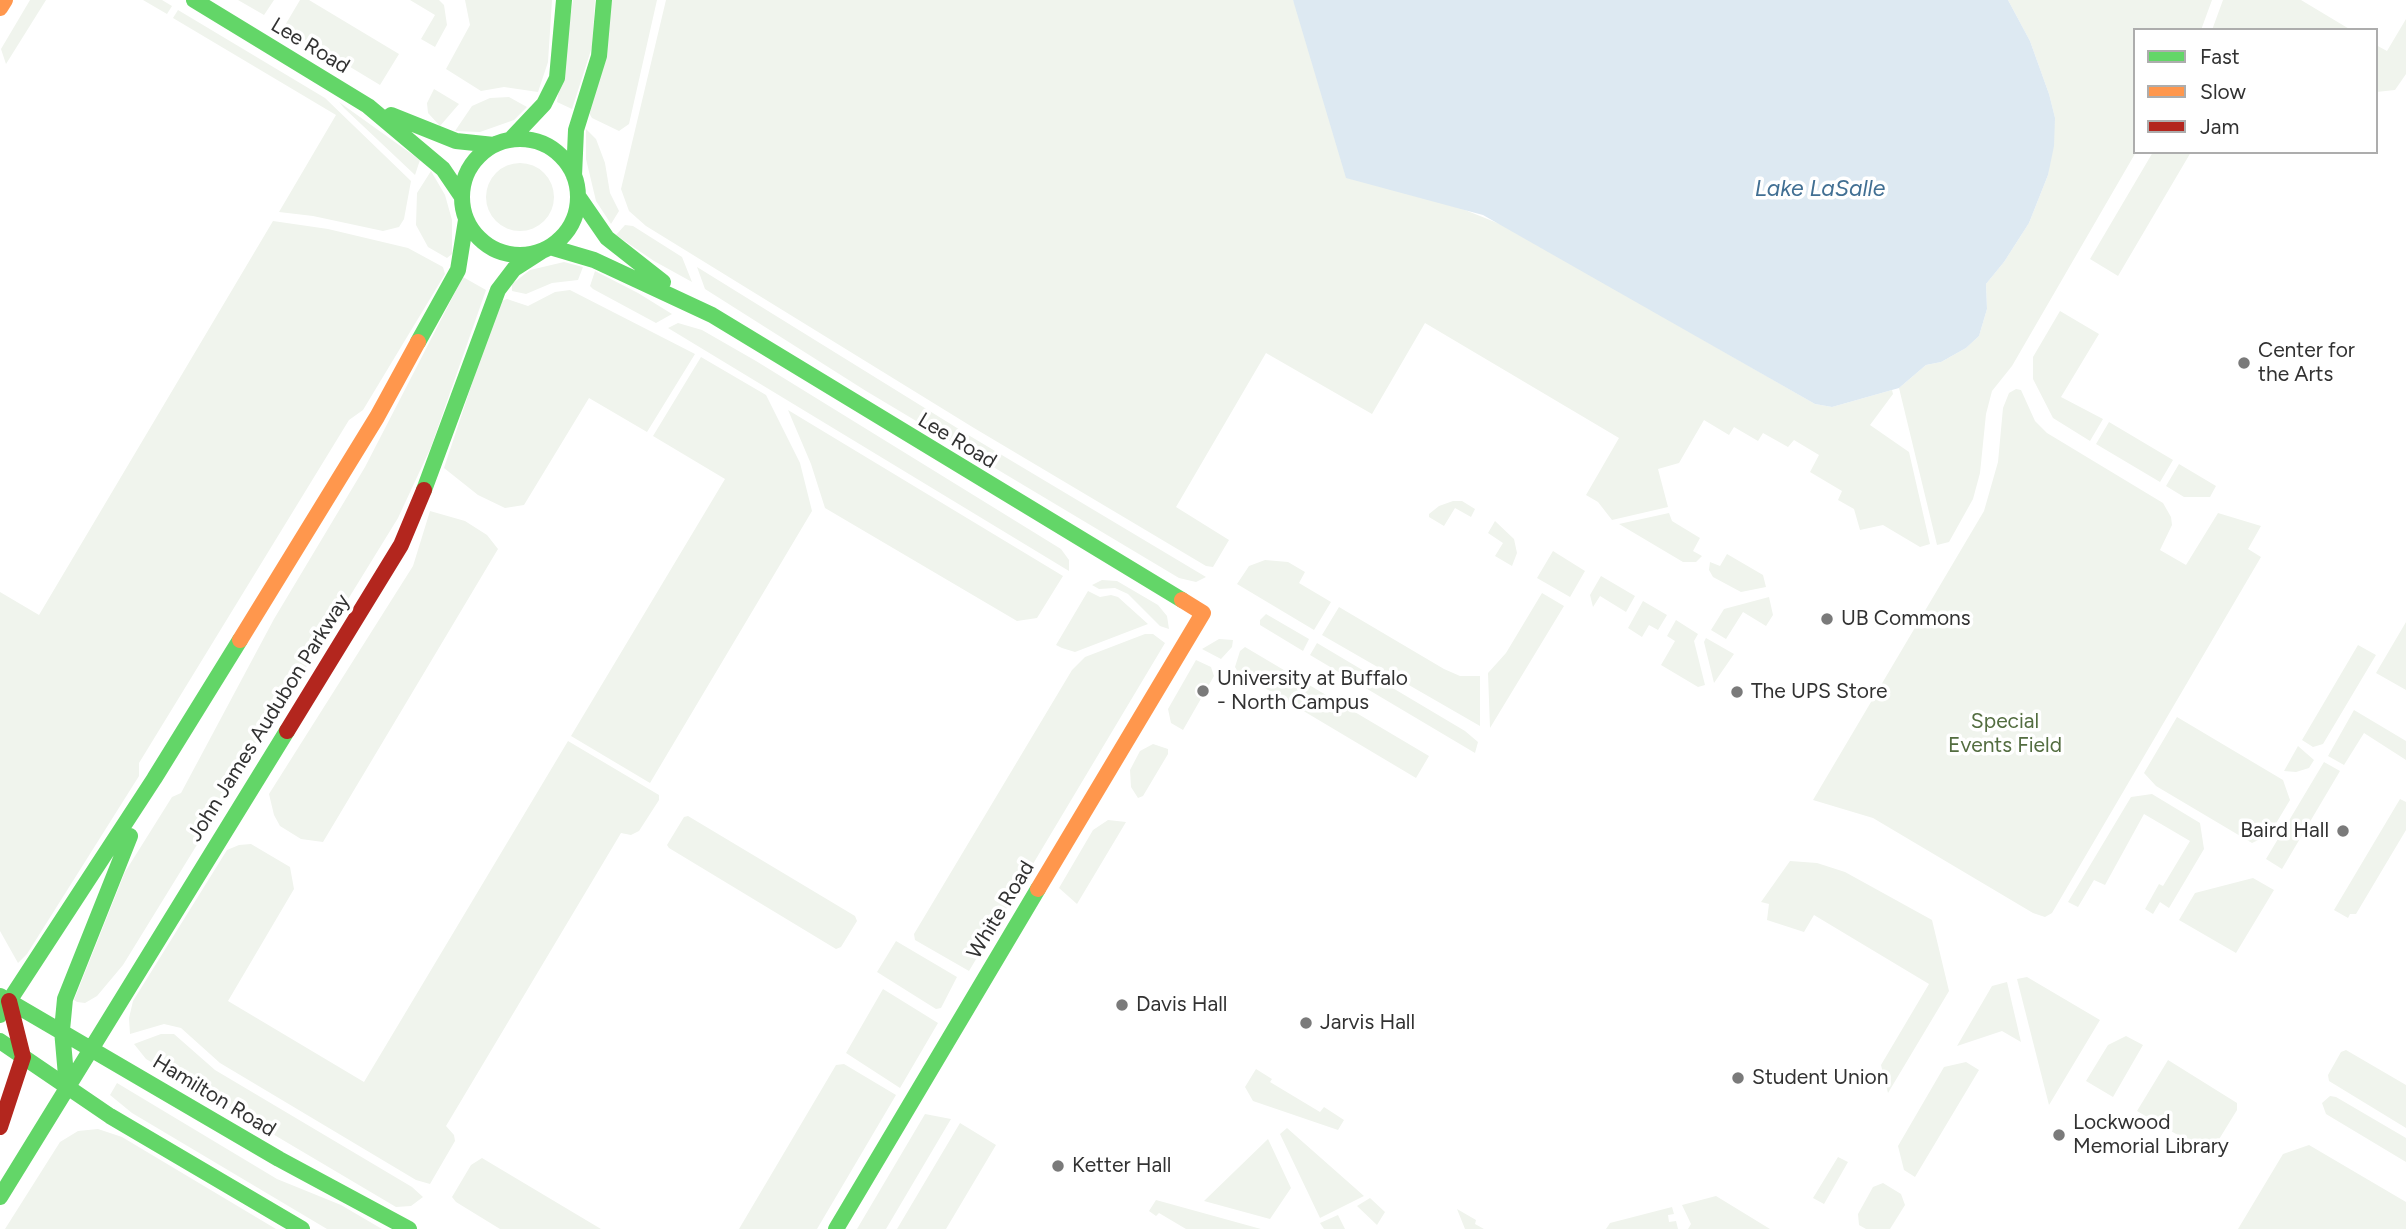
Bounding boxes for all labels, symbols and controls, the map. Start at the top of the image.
street label: Lee Road [266,13,354,79]
legend [2133,28,2378,154]
text: Fast [2200,44,2240,69]
text: Slow [2200,79,2246,104]
text: Jam [2200,114,2239,139]
water label: Lake LaSalle [1755,175,1885,203]
place label: Center for the Arts [2258,338,2355,388]
marker: Center for the Arts [2236,355,2252,371]
street label: Lee Road [913,408,1001,474]
street label: John James Audubon Parkway [182,590,356,846]
place label: UB Commons [1841,606,1971,632]
marker: UB Commons [1819,611,1835,627]
place label: University at Buffalo - North Campus [1217,666,1408,716]
place label: The UPS Store [1751,679,1888,705]
marker: University at Buffalo - North Campus [1195,683,1211,699]
marker: The UPS Store [1729,684,1745,700]
park label: Special Events Field [1948,709,2062,759]
place label: Baird Hall [2240,818,2329,844]
marker: Baird Hall [2335,823,2351,839]
street label: White Road [962,857,1040,963]
place label: Davis Hall [1136,992,1227,1018]
marker: Davis Hall [1114,997,1130,1013]
place label: Jarvis Hall [1320,1010,1415,1036]
marker: Jarvis Hall [1298,1015,1314,1031]
street label: Hamilton Road [148,1049,280,1143]
place label: Student Union [1752,1065,1888,1091]
marker: Student Union [1730,1070,1746,1086]
place label: Lockwood Memorial Library [2073,1110,2229,1160]
marker: Lockwood Memorial Library [2051,1127,2067,1143]
place label: Ketter Hall [1072,1153,1171,1179]
marker: Ketter Hall [1050,1158,1066,1174]

